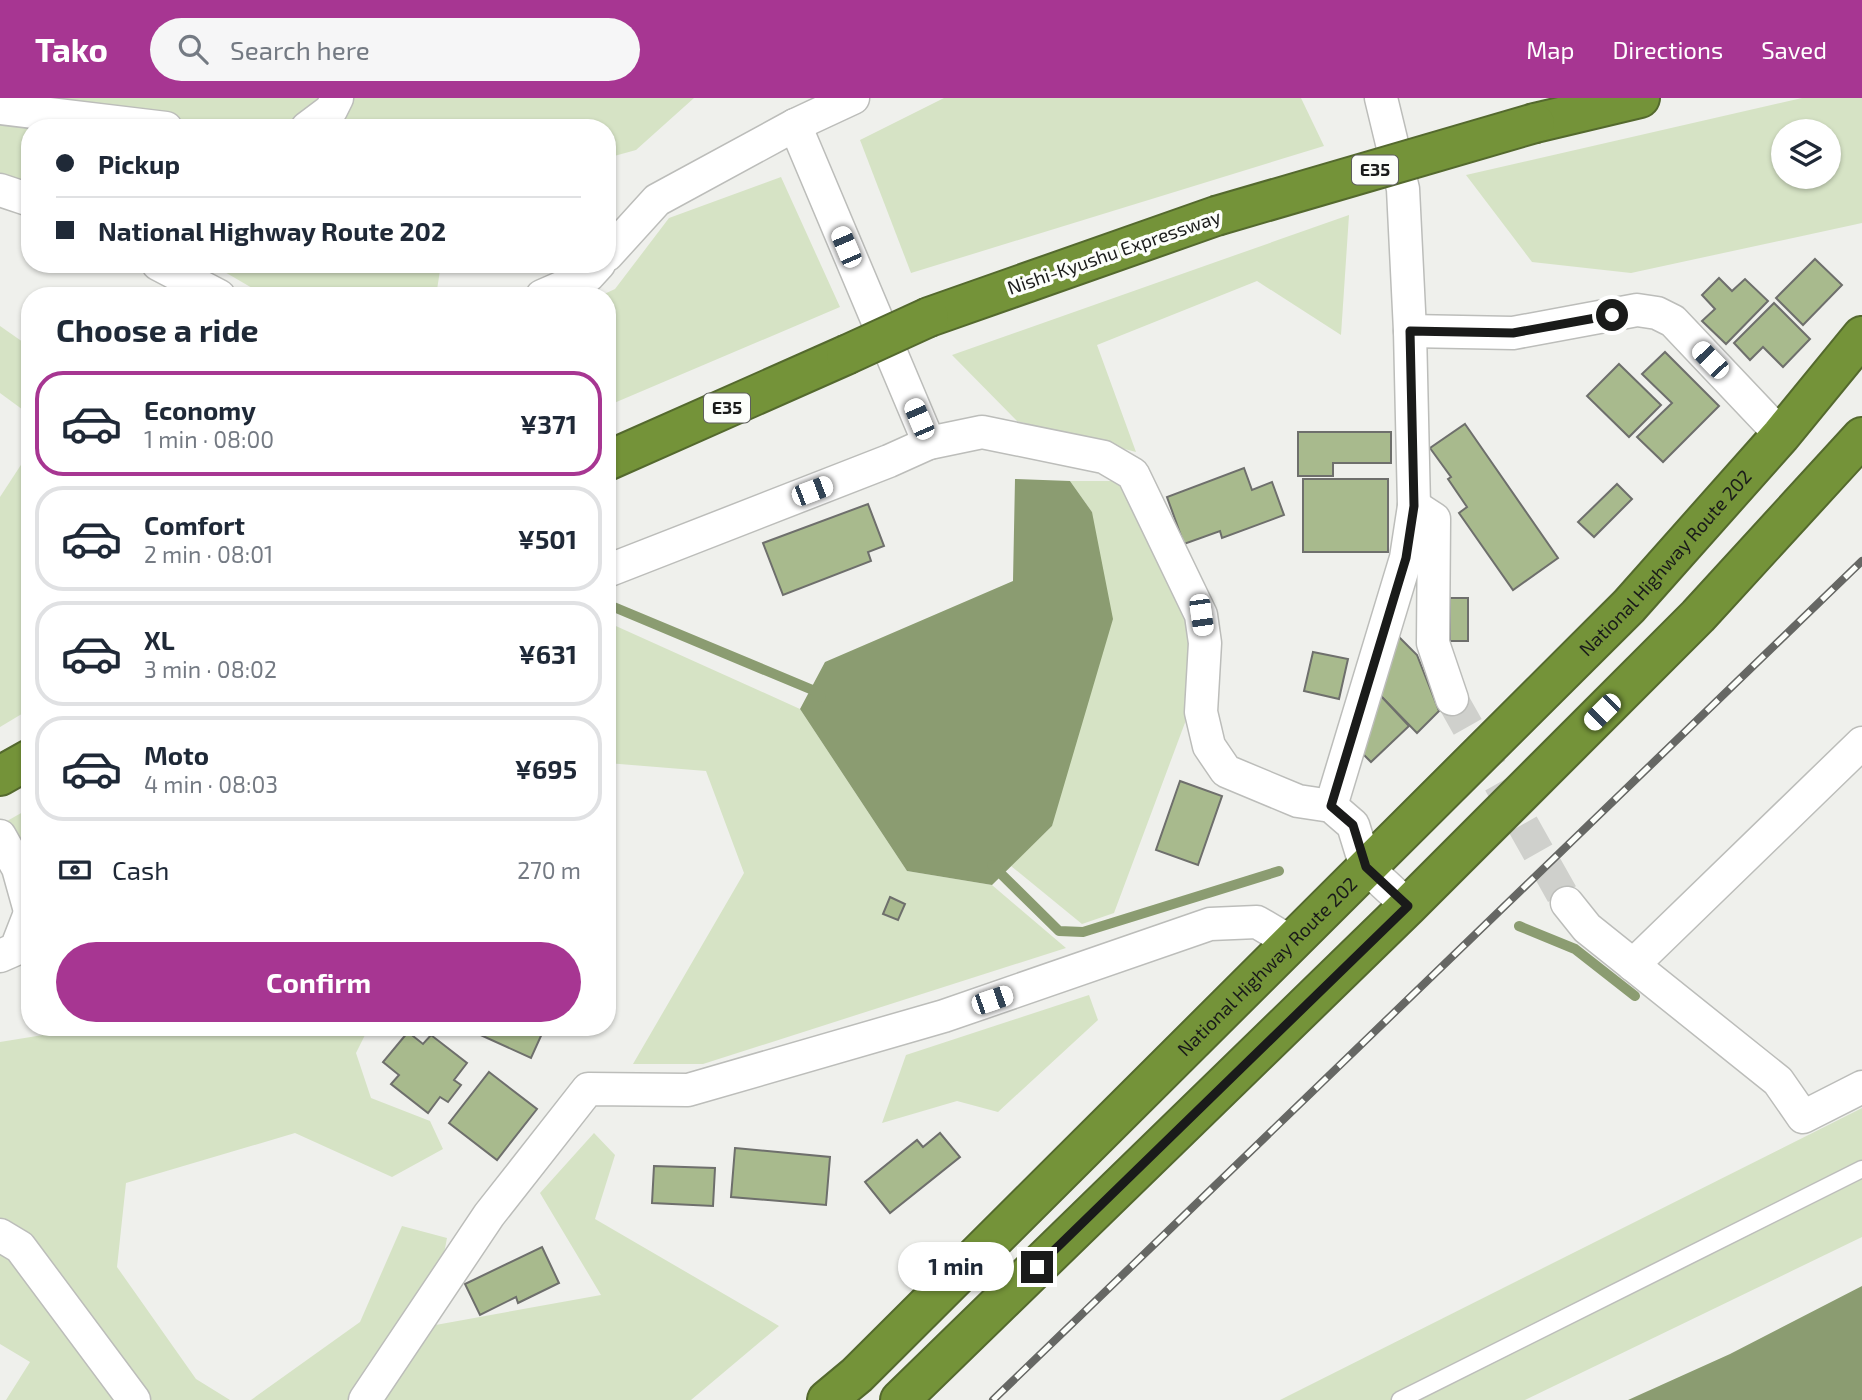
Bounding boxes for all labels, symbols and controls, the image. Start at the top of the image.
search box [150,18,640,81]
text: Tako [35,29,108,69]
icon: search [174,30,212,68]
text: Search here [230,34,370,65]
text: Map [1526,35,1574,64]
text: Directions [1612,35,1723,64]
text: Saved [1761,35,1827,64]
map controls [1771,119,1841,189]
button: layers [1771,119,1841,189]
text: Pickup [98,148,180,179]
road number: E35 [1352,156,1398,184]
street label: Nishi-Kyushu Expressway [1004,204,1223,299]
text: National Highway Route 202 [98,215,446,246]
car [829,224,864,270]
route start [1596,299,1628,331]
text: Choose a ride [56,310,259,348]
car [1688,338,1733,382]
icon: car [60,392,123,455]
text: Economy [144,394,256,425]
road number: E35 [704,394,750,422]
car [902,396,937,442]
text: ¥371 [520,408,577,439]
text: 1 min · 08:00 [144,425,274,453]
street label: National Highway Route 202 [1574,465,1756,660]
car [789,474,836,508]
icon: car [60,507,123,570]
text: Comfort [144,509,245,540]
text: ¥501 [518,523,577,554]
text: 2 min · 08:01 [144,540,273,568]
car [1188,593,1215,637]
icon: car [60,622,123,685]
text: XL [144,624,175,655]
text: ¥631 [518,638,577,669]
text: 3 min · 08:02 [144,655,277,683]
car [1580,690,1625,734]
icon: car [60,737,123,800]
text: Moto [144,739,209,770]
text: ¥695 [515,753,577,784]
text: 4 min · 08:03 [144,770,278,798]
icon: cash [56,851,94,889]
text: Cash [112,854,169,885]
text: 270 m [517,856,581,884]
street label: National Highway Route 202 [1172,872,1362,1060]
button: Confirm [56,942,581,1022]
car [969,983,1016,1017]
callout: 1 min [897,1242,1012,1292]
route end [1021,1251,1053,1283]
text: 1 min [928,1252,984,1280]

